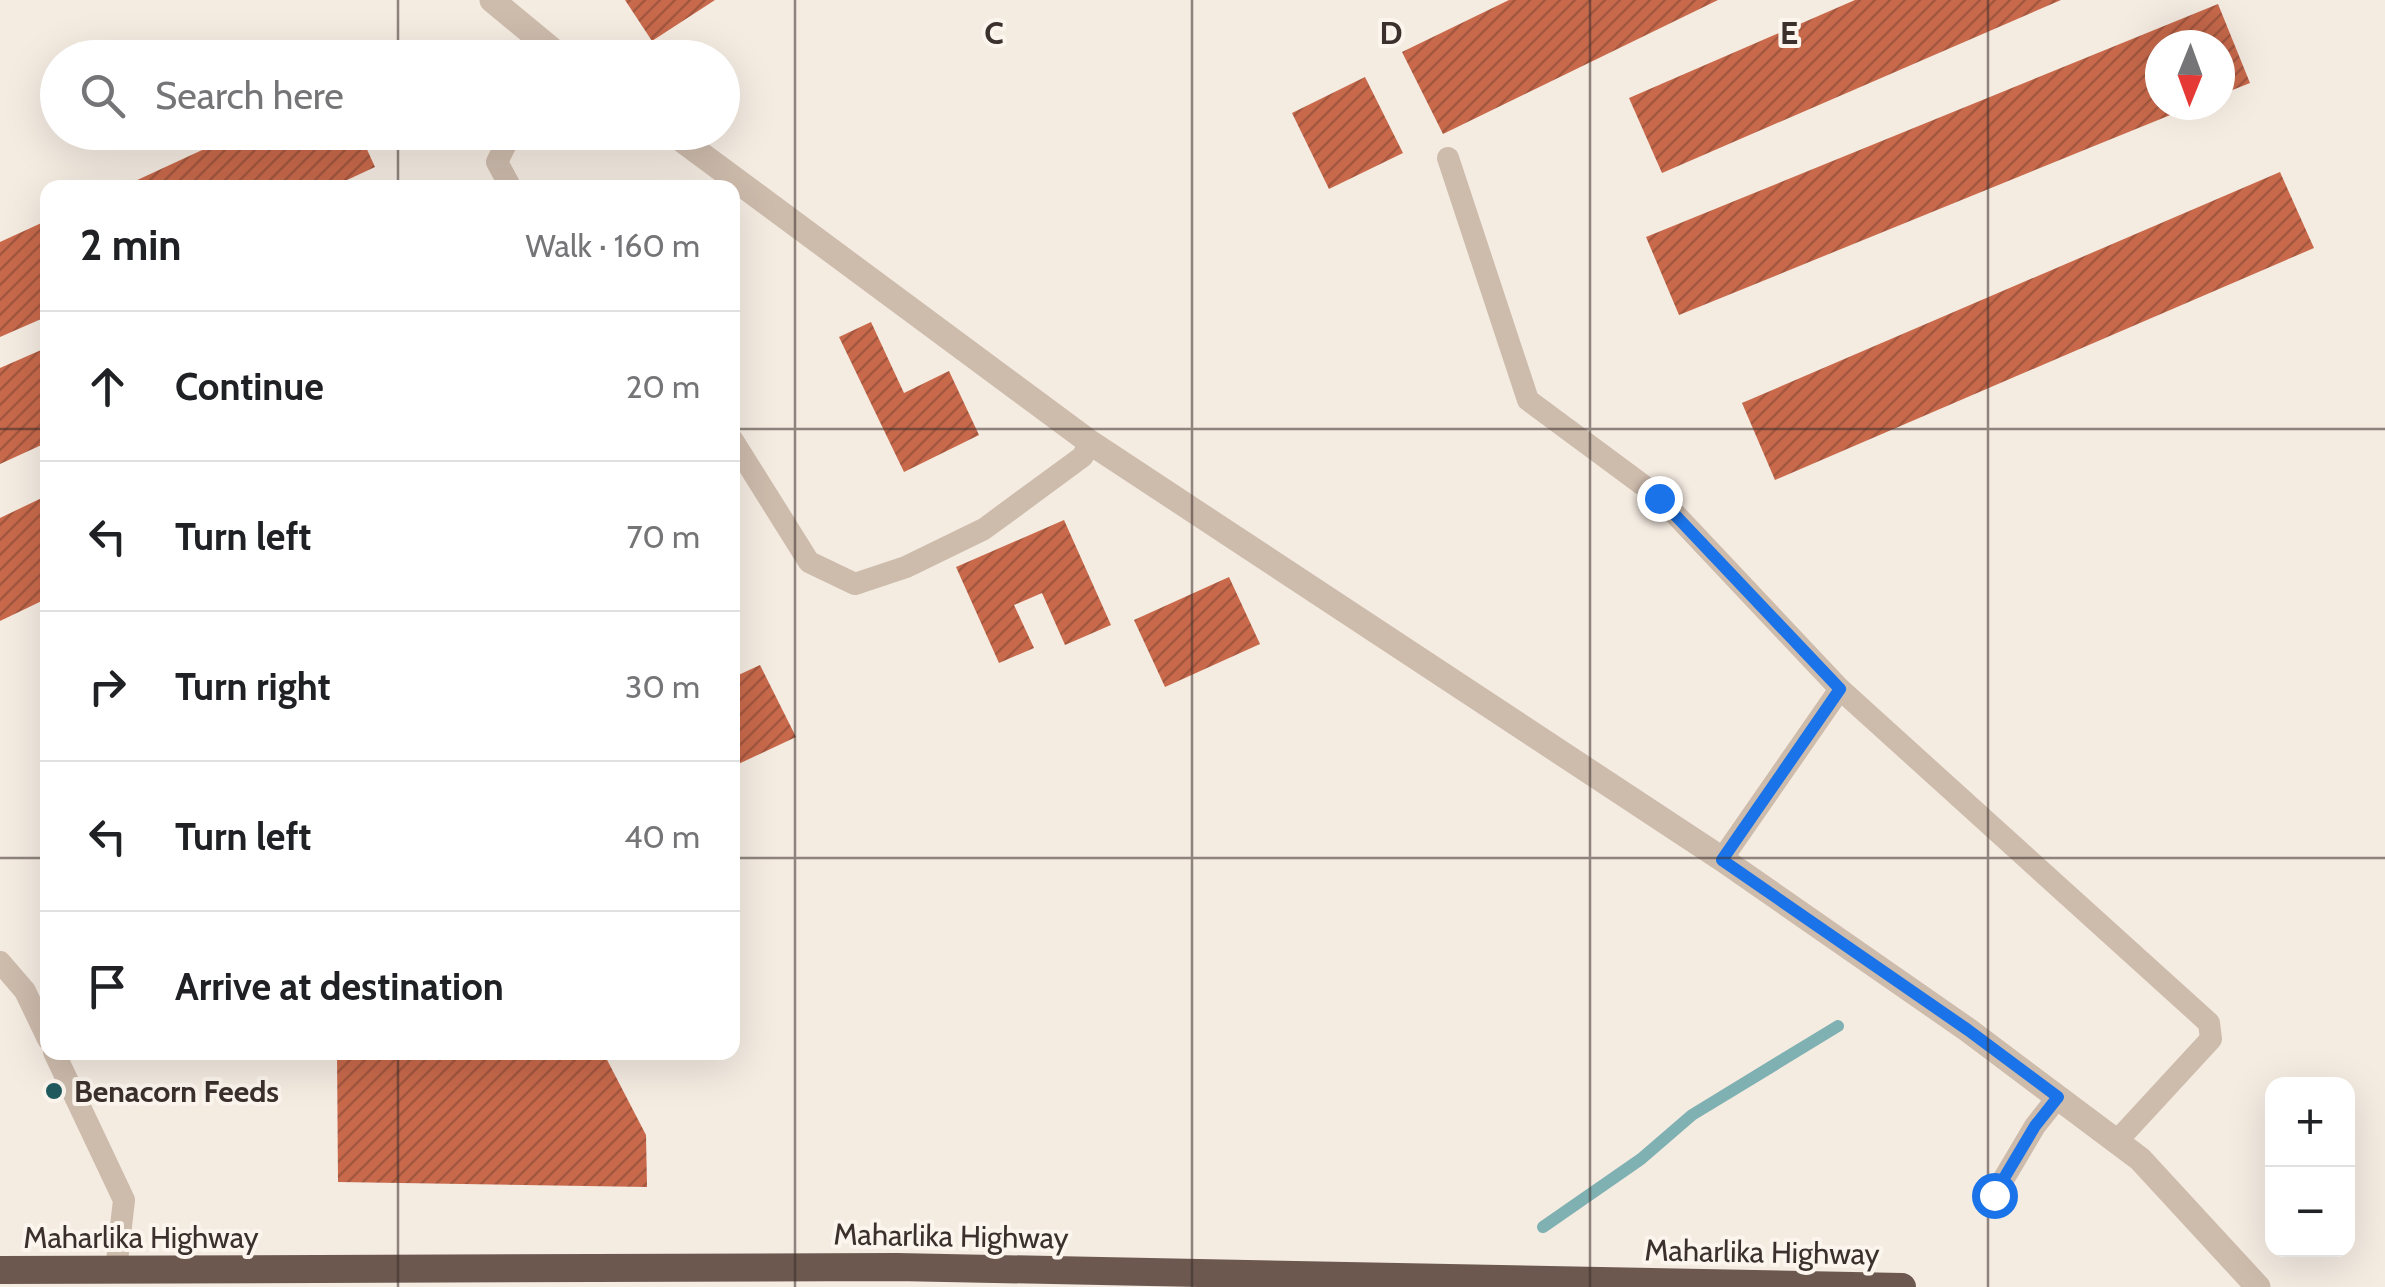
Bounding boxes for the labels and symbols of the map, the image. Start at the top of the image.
text: C [984,13,1004,52]
text: D [1379,13,1403,52]
text: E [1780,13,1798,52]
north arrow [2145,30,2235,120]
route end [1637,476,1683,522]
place label: Benacorn Feeds [74,1073,279,1110]
marker: Benacorn Feeds [43,1080,65,1102]
route start [1972,1173,2018,1219]
street label: Maharlika Highway [833,1215,1069,1257]
street label: Maharlika Highway [23,1219,259,1256]
street label: Maharlika Highway [1644,1231,1880,1273]

